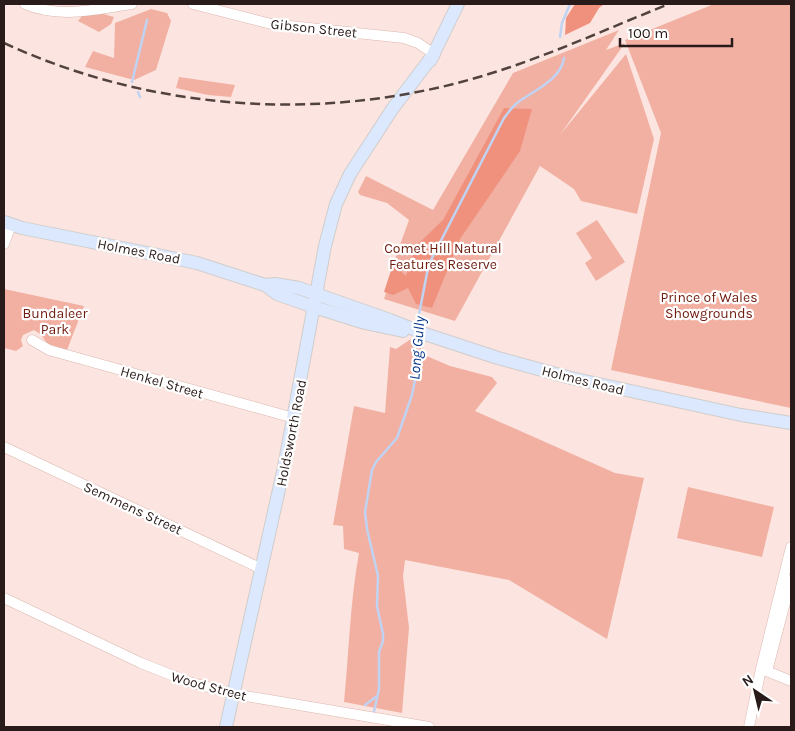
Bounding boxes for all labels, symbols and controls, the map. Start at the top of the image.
scale bar [620,15,732,47]
street label: Gibson Street [270,16,358,41]
text: 100 m [628,24,668,42]
street label: Holmes Road [96,235,182,268]
park label: Comet Hill Natural Features Reserve [384,240,502,273]
park label: Prince of Wales Showgrounds [660,289,758,322]
park label: Bundaleer Park [23,305,88,338]
water label: Long Gully [405,315,429,380]
street label: Henkel Street [118,362,205,402]
street label: Holmes Road [540,362,626,399]
street label: Holdsworth Road [273,378,310,488]
street label: Semmens Street [81,478,185,539]
north arrow [730,666,780,716]
street label: Wood Street [169,668,248,705]
text: N [739,671,757,691]

